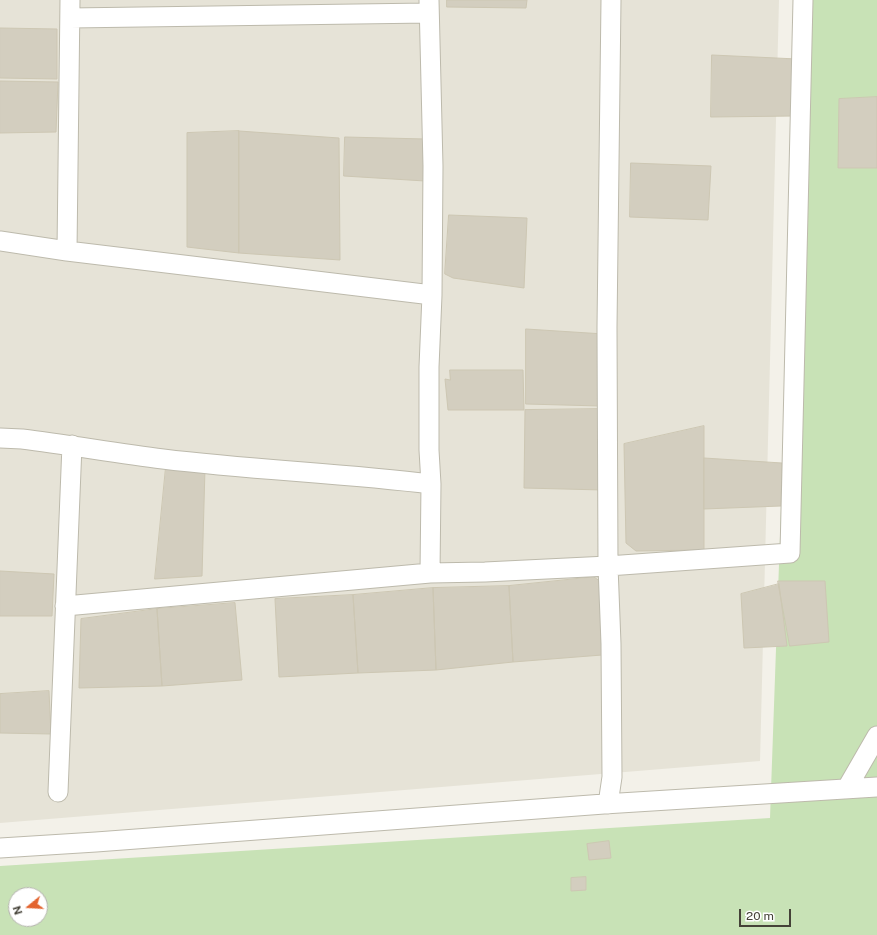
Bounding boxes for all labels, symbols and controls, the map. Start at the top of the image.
north arrow [8,887,48,927]
scale bar [741,901,793,927]
text: N [11,904,25,916]
text: 20 m [746,909,774,923]

